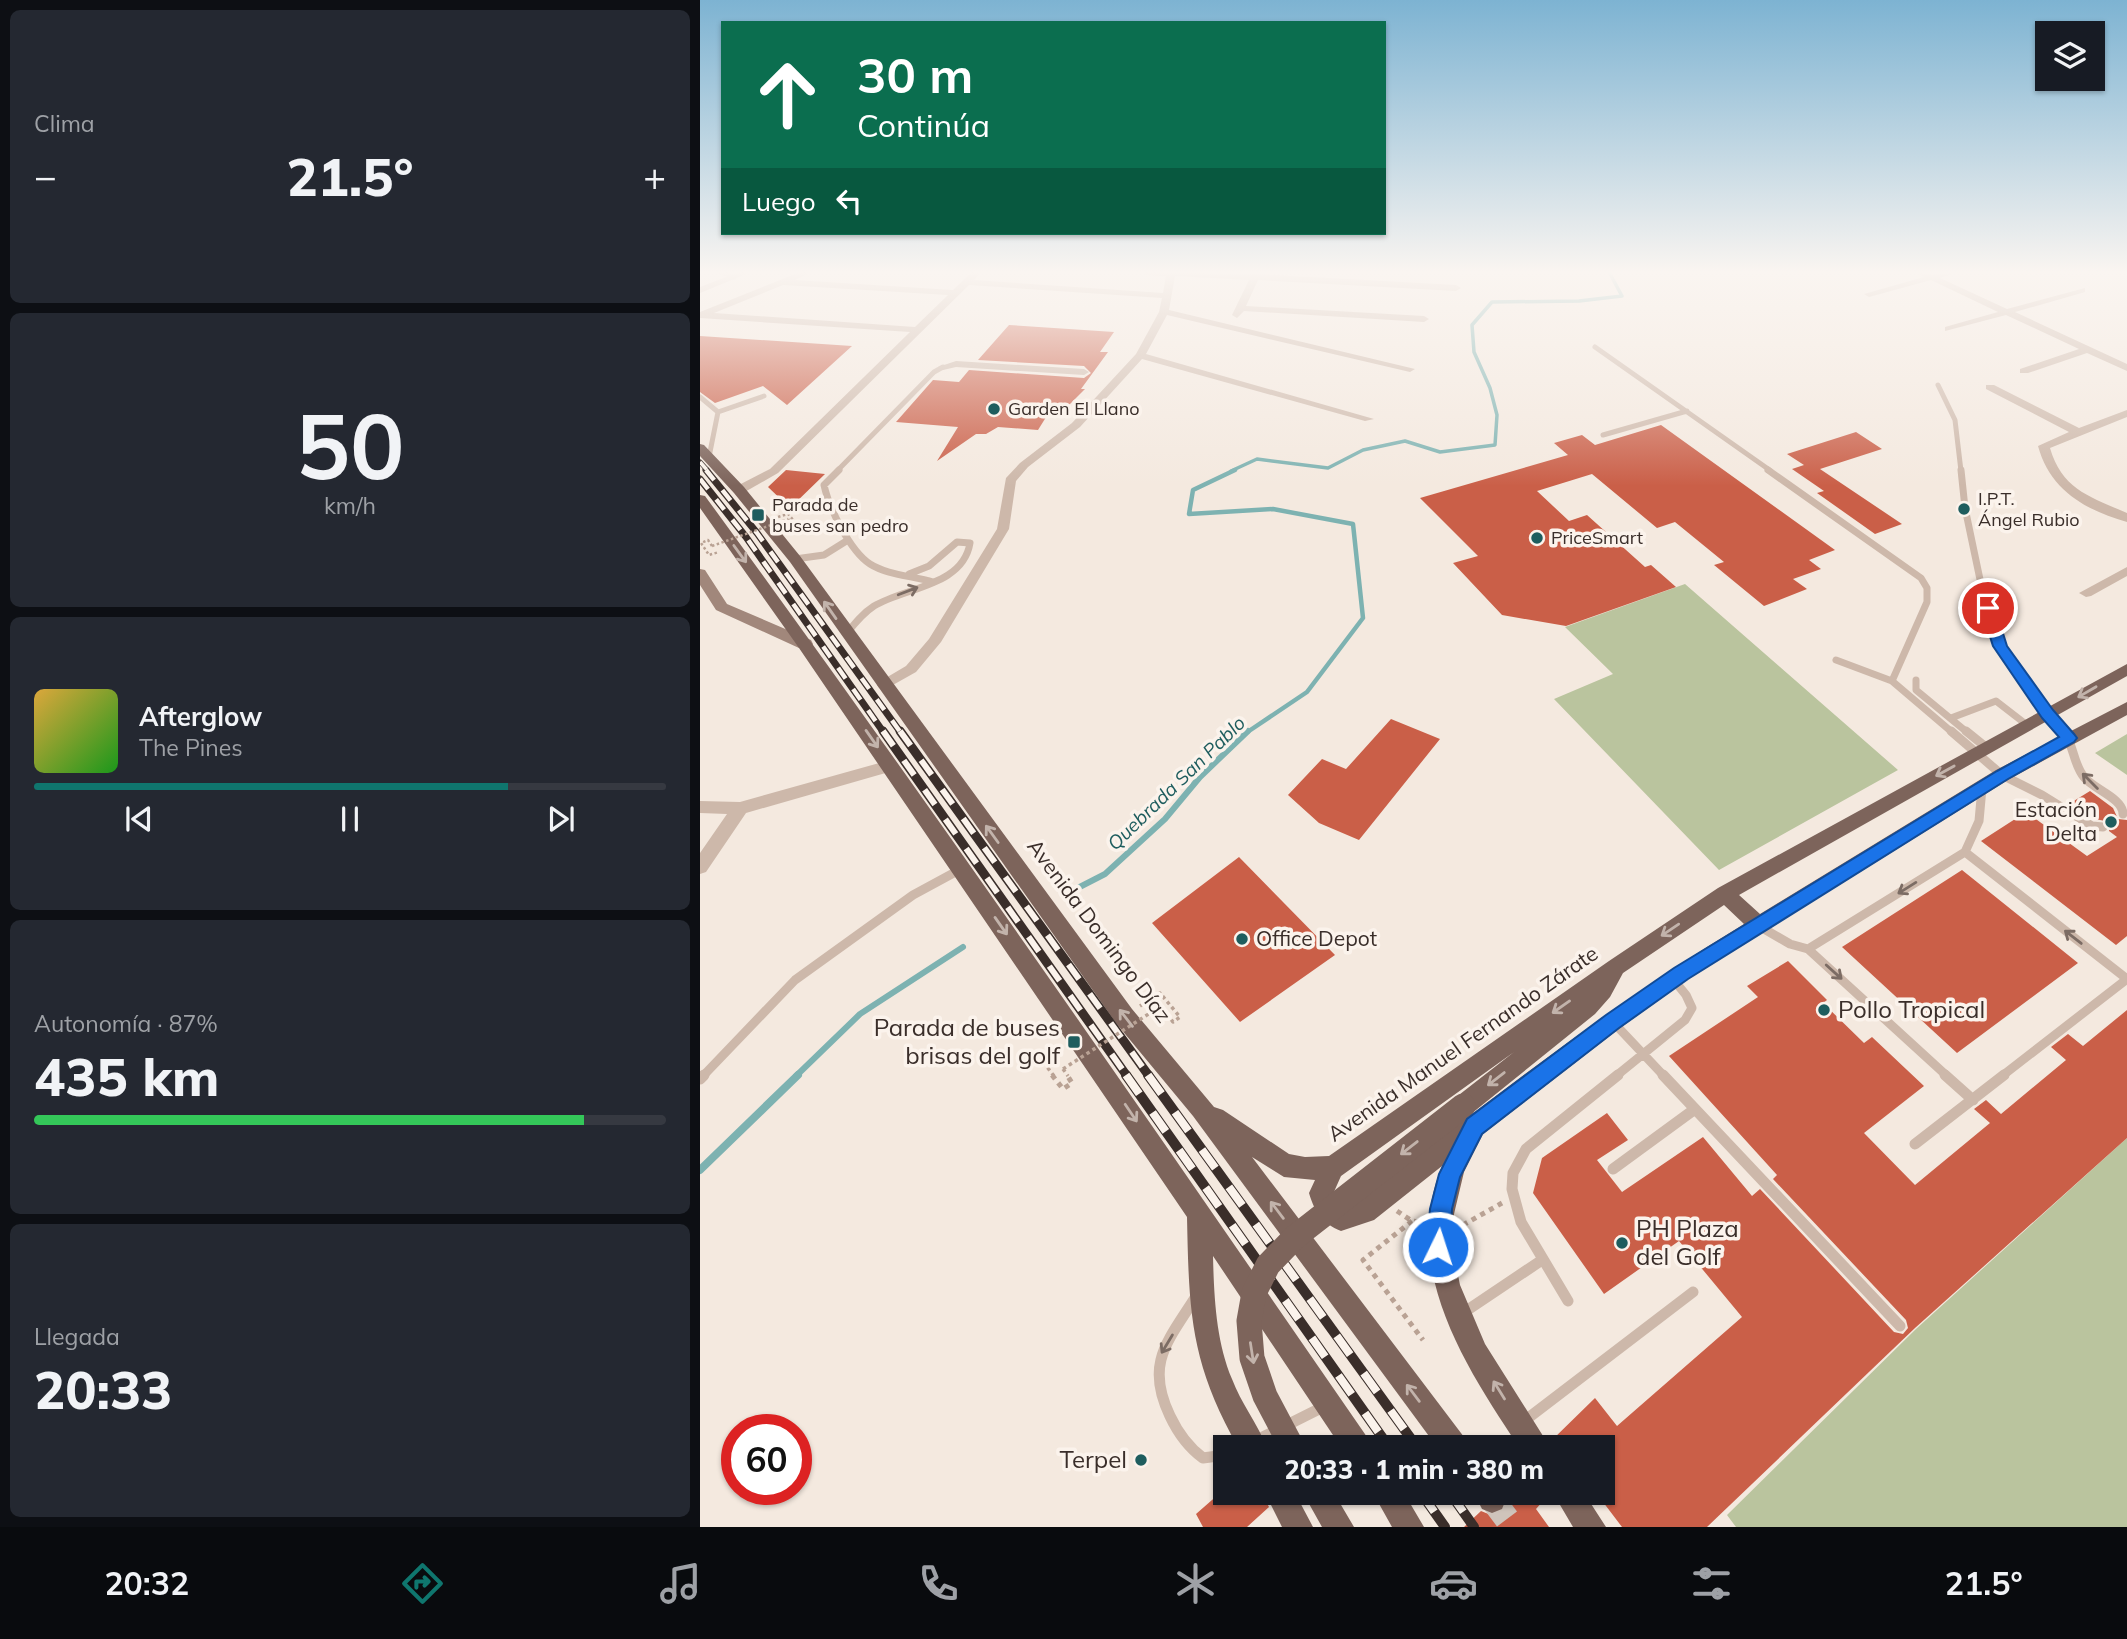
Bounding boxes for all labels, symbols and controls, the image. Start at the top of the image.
map controls [2035,21,2105,91]
button: layers [2035,21,2105,91]
text: 30 m [857,44,973,105]
icon: ahead [742,49,833,140]
text: Continúa [857,105,990,145]
text: Clima [34,109,95,138]
text: 21.5° [286,144,414,209]
text: − [34,152,57,200]
text: + [643,152,666,200]
icon: left [830,182,868,220]
text: Luego [742,185,816,218]
text: 50 [295,388,405,502]
place label: Garden El Llano [1008,397,1140,420]
marker: Garden El Llano [986,401,1002,417]
place label: I.P.T. Ángel Rubio [1978,487,2080,531]
text: km/h [324,491,376,520]
place label: Parada de buses san pedro [772,493,909,537]
marker: I.P.T. Ángel Rubio [1956,501,1972,517]
marker: Parada de buses san pedro [750,507,766,523]
place label: PriceSmart [1551,526,1643,549]
marker: PriceSmart [1529,530,1545,546]
one-way arrow [733,544,747,563]
pin [1958,578,2018,638]
one-way arrow [896,584,918,596]
icon: arrive [1969,589,2007,627]
one-way arrow [823,601,837,620]
one-way arrow [2078,685,2098,699]
text: Afterglow [139,700,262,733]
water label: Quebrada San Pablo [1102,711,1250,855]
one-way arrow [865,729,879,748]
text: The Pines [139,733,243,762]
one-way arrow [1935,765,1956,778]
one-way arrow [2082,772,2099,789]
place label: Estación Delta [2015,796,2097,846]
icon: previous [120,800,158,838]
icon: pause [331,800,369,838]
icon: next [542,800,580,838]
marker: Estación Delta [2103,814,2119,830]
one-way arrow [985,825,999,844]
street label: Avenida Domingo Díaz [1022,834,1177,1027]
one-way arrow [1898,880,1917,895]
one-way arrow [994,916,1008,935]
one-way arrow [1661,923,1681,937]
place label: Office Depot [1256,925,1377,951]
one-way arrow [2065,929,2083,944]
marker: Office Depot [1234,931,1250,947]
street label: Avenida Manuel Fernando Zárate [1322,940,1603,1147]
one-way arrow [1825,964,1842,981]
place label: Pollo Tropical [1838,994,1985,1024]
one-way arrow [1552,999,1571,1014]
marker: Pollo Tropical [1816,1002,1832,1018]
text: Autonomía · 87% [34,1009,218,1038]
one-way arrow [1119,1009,1134,1027]
place label: Parada de buses brisas del golf [874,1012,1061,1070]
marker: Parada de buses brisas del golf [1066,1034,1082,1050]
text: 435 km [34,1044,219,1109]
one-way arrow [1488,1072,1506,1087]
one-way arrow [1124,1103,1138,1123]
one-way arrow [1400,1140,1419,1155]
one-way arrow [1270,1201,1284,1220]
position arrow [1401,1210,1475,1284]
place label: PH Plaza del Golf [1636,1213,1739,1271]
marker: PH Plaza del Golf [1614,1235,1630,1251]
text: Llegada [34,1322,120,1351]
one-way arrow [1159,1334,1173,1354]
one-way arrow [1246,1341,1259,1364]
text: 20:33 [34,1357,172,1422]
one-way arrow [1492,1381,1507,1400]
one-way arrow [1405,1384,1420,1402]
speed limit sign: 60 [721,1414,812,1505]
place label: Terpel [1059,1444,1127,1474]
marker: Terpel [1133,1452,1149,1468]
text: 20:33 · 1 min · 380 m [1284,1453,1544,1486]
icon: directions [398,1559,447,1608]
icon: music [656,1559,705,1608]
icon: phone [914,1559,963,1608]
icon: climate [1171,1559,1220,1608]
icon: car [1429,1559,1478,1608]
icon: filters [1687,1559,1736,1608]
text: 20:32 [104,1563,189,1603]
text: 21.5° [1945,1563,2023,1603]

